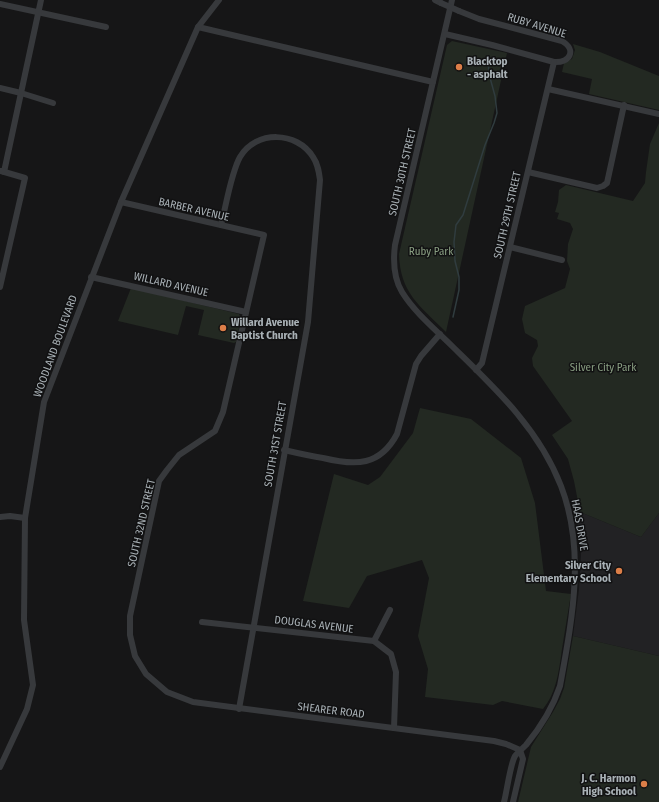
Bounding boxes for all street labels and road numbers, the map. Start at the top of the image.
street label: RUBY AVENUE [506,10,568,41]
street label: SOUTH 30TH STREET [386,126,419,217]
street label: SOUTH 29TH STREET [491,169,524,260]
street label: BARBER AVENUE [157,195,231,224]
street label: WILLARD AVENUE [132,270,210,299]
street label: WOODLAND BOULEVARD [31,293,80,399]
street label: SOUTH 31ST STREET [262,399,290,488]
street label: SOUTH 32ND STREET [125,477,158,569]
street label: HAAS DRIVE [569,498,590,552]
street label: DOUGLAS AVENUE [274,613,354,636]
street label: SHEARER ROAD [297,700,365,721]

